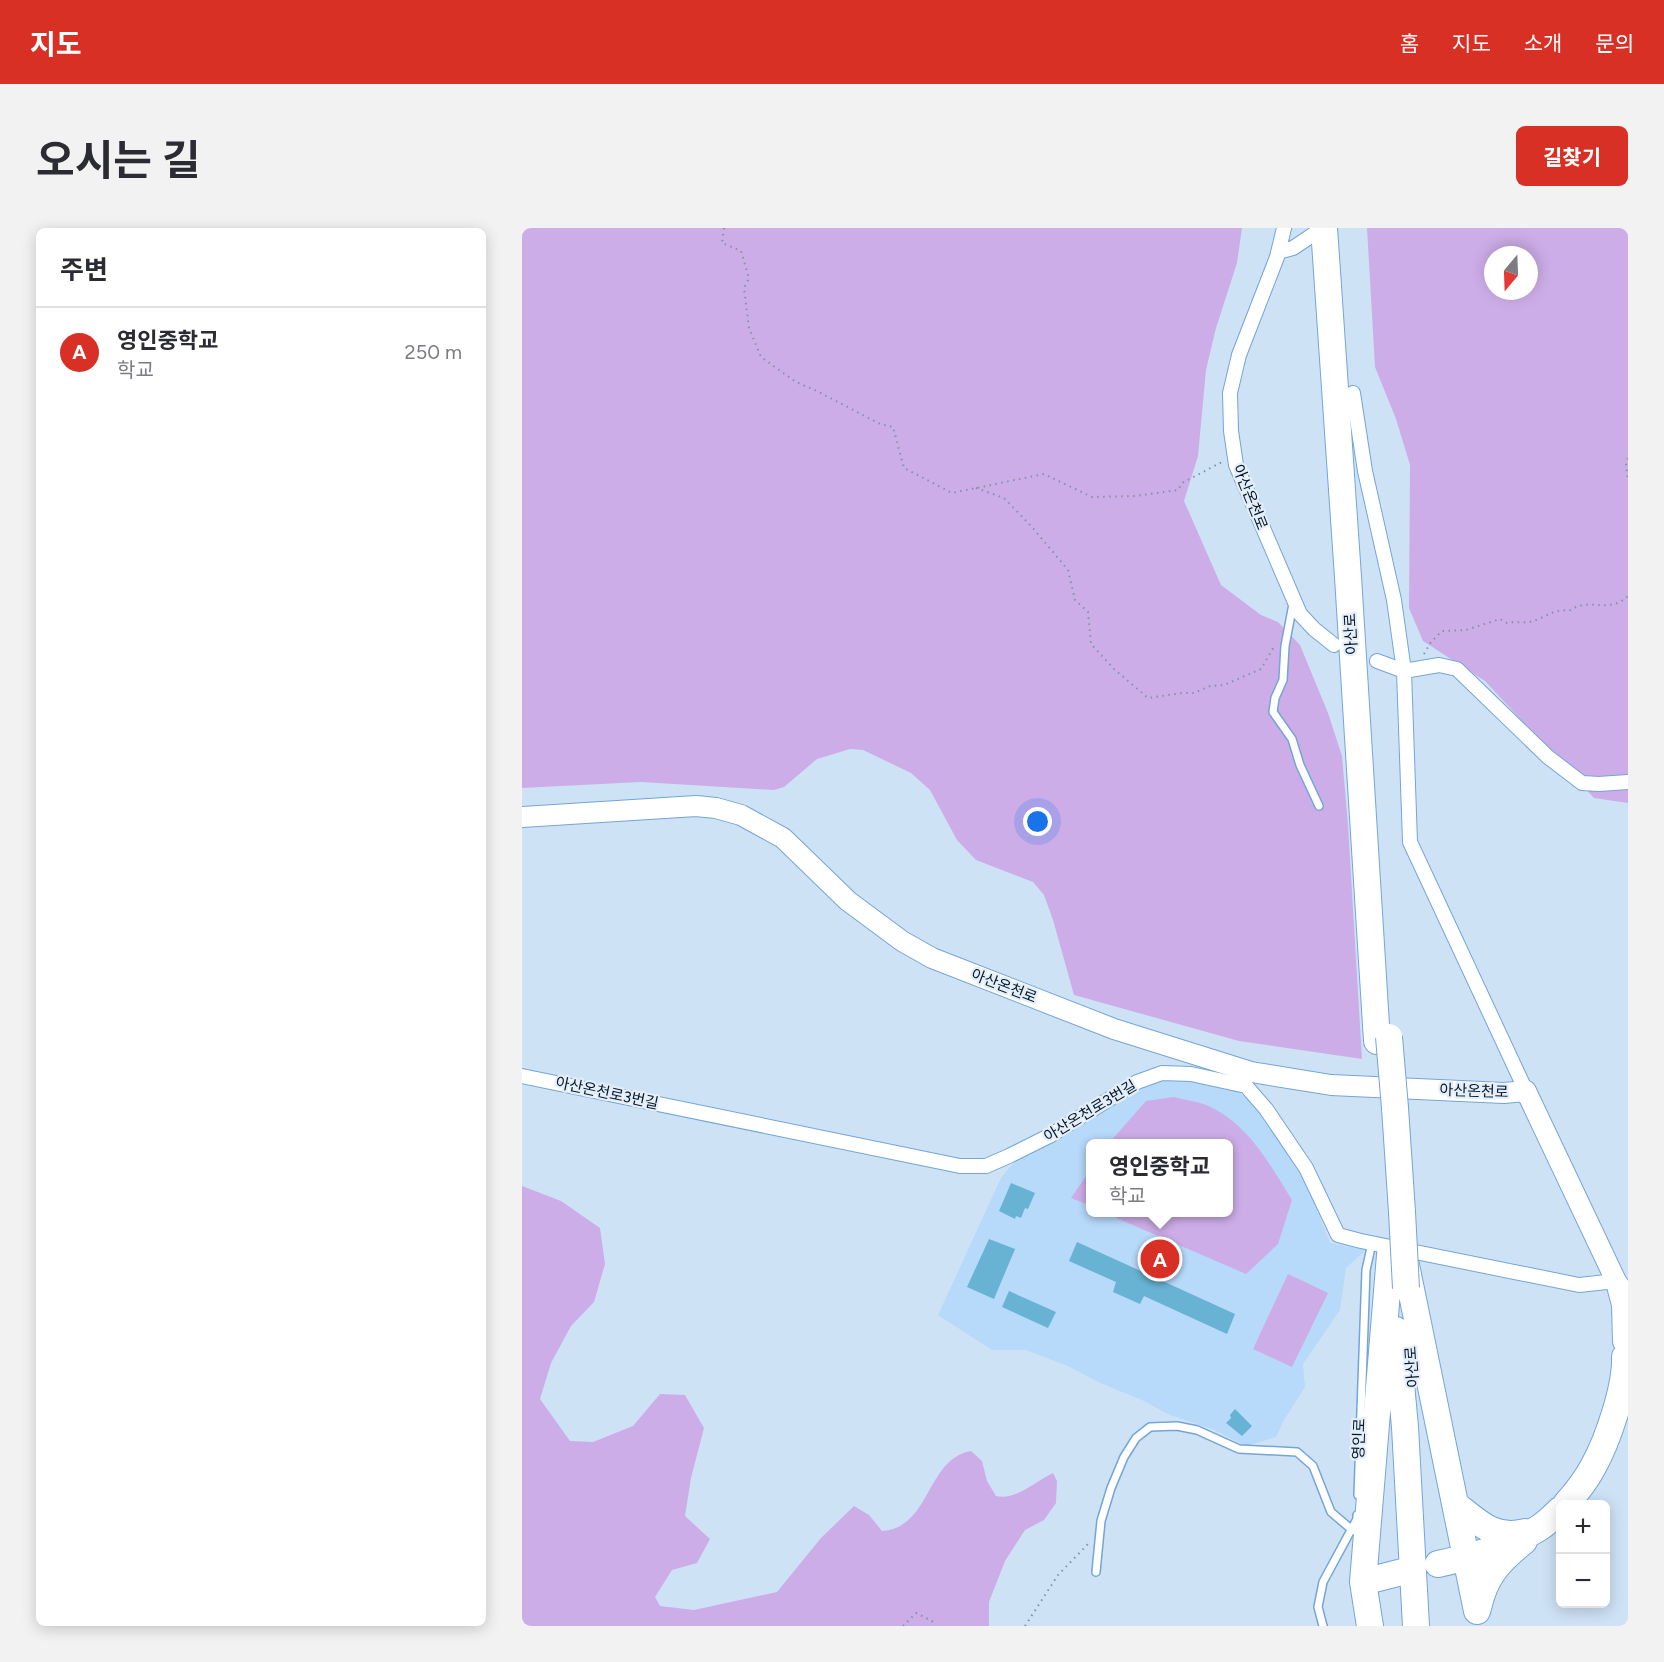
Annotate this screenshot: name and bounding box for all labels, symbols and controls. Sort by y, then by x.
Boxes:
text: 지도 [30,27,82,61]
text: 홈 [1400,31,1419,56]
text: 지도 [1452,31,1491,56]
text: 소개 [1524,31,1562,56]
text: 문의 [1595,31,1634,56]
button: 길찾기 [1516,126,1628,186]
text: 오시는 길 [36,135,201,186]
north arrow [1484,246,1538,300]
text: 주변 [60,254,108,286]
text: 영인중학교 [117,327,218,354]
text: A [72,340,87,364]
text: 250 m [405,340,462,364]
text: 학교 [117,358,154,382]
street label: 아산온천로 [1229,462,1271,532]
street label: 아산로 [1341,613,1361,655]
your location [1023,807,1052,836]
street label: 아산온천로 [969,965,1039,1007]
street label: 아산온천로3번길 [554,1073,660,1113]
street label: 아산온천로3번길 [1040,1076,1140,1146]
street label: 아산온천로 [1439,1081,1509,1101]
popup [1086,1139,1233,1217]
text: 영인중학교 [1109,1153,1210,1180]
text: 학교 [1109,1184,1146,1208]
pin: A [1140,1236,1180,1282]
street label: 아산로 [1402,1346,1422,1388]
street label: 영인로 [1349,1418,1369,1460]
map controls [1556,1500,1610,1608]
button: + [1556,1500,1610,1554]
button: − [1556,1554,1610,1608]

